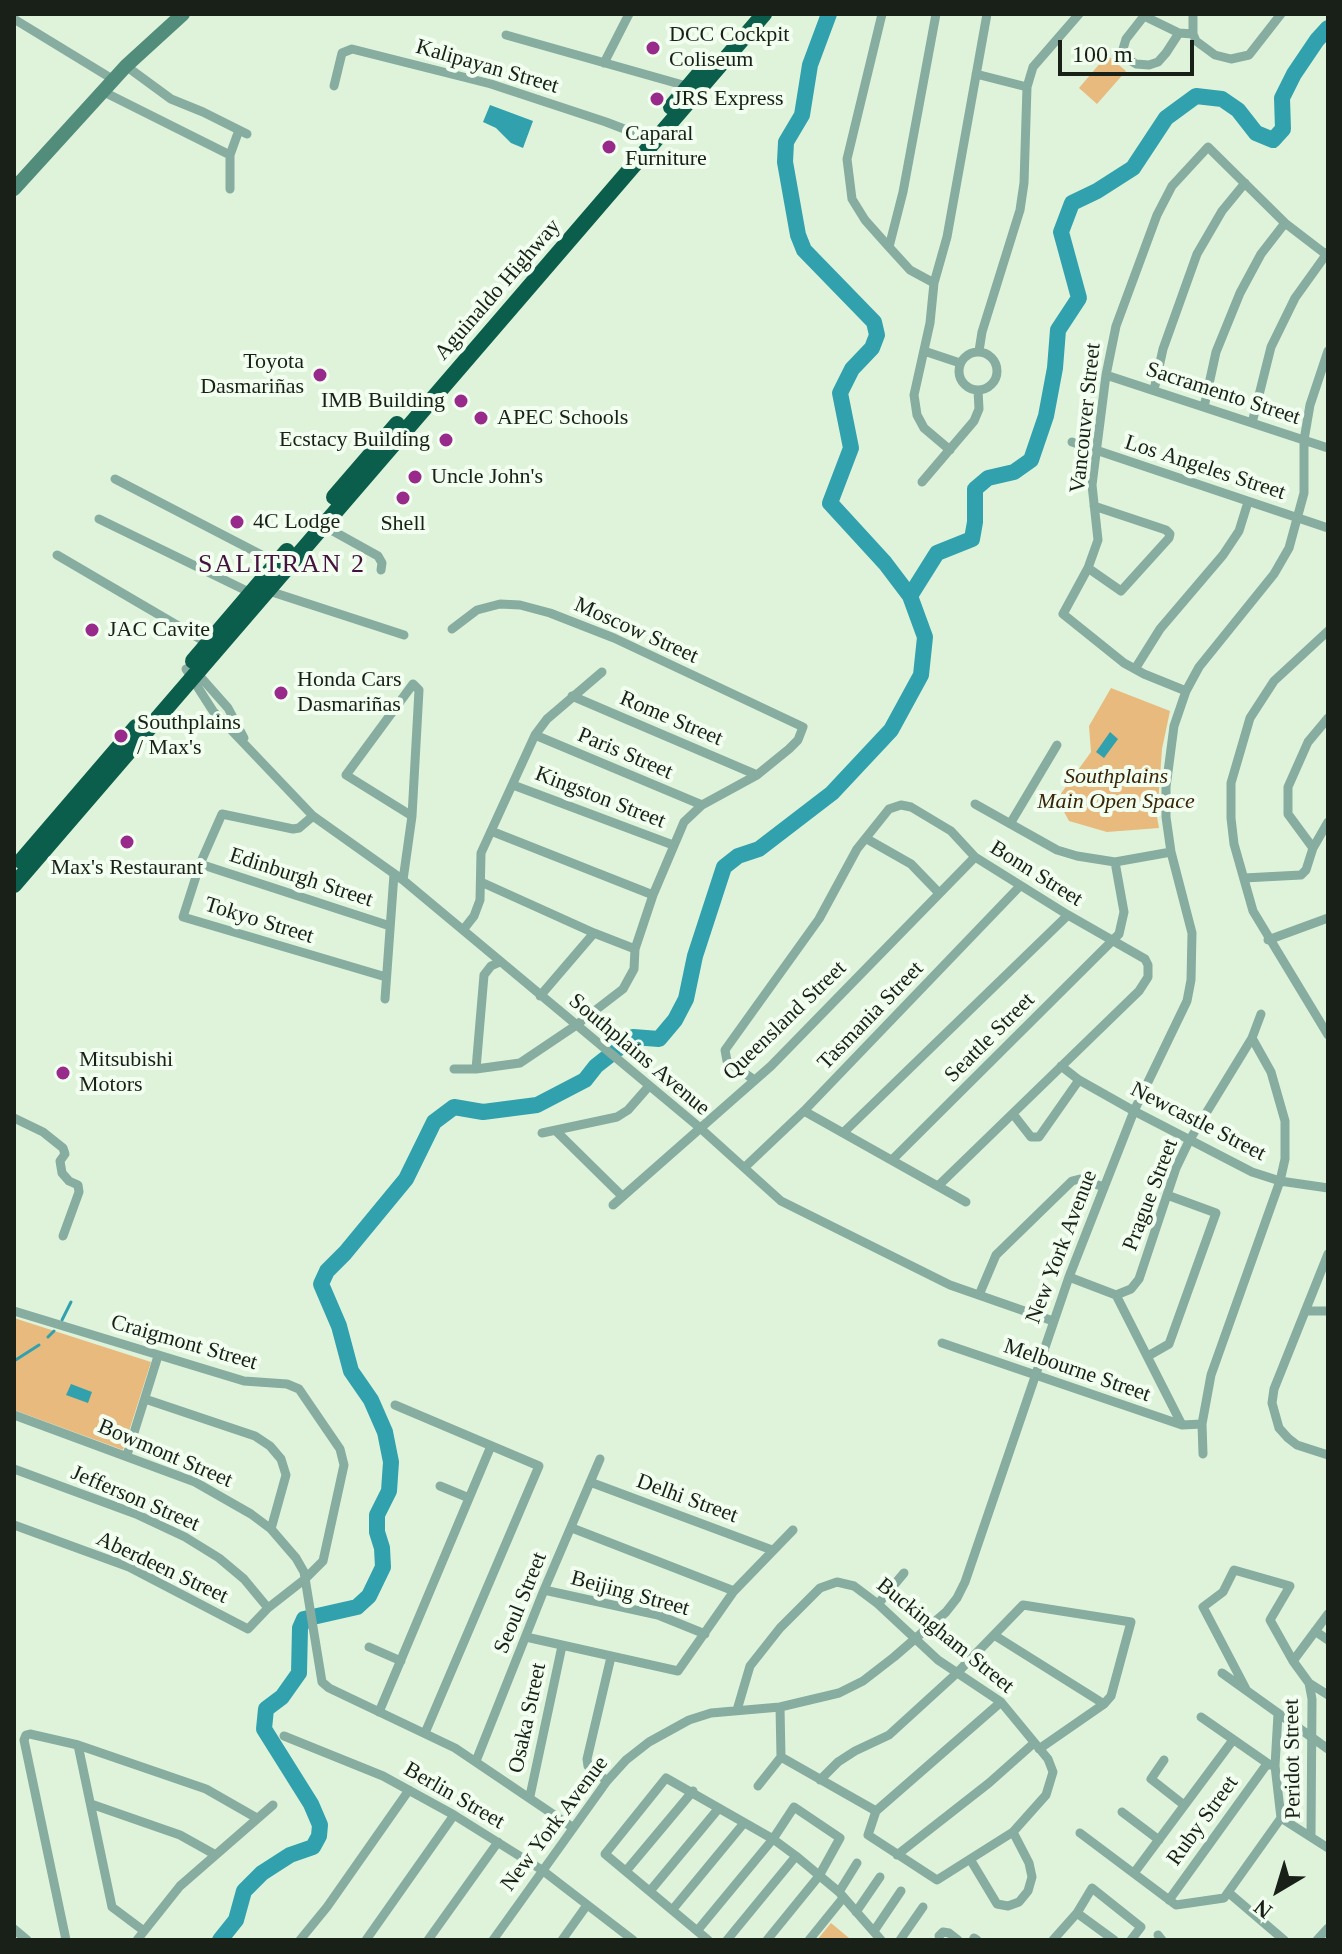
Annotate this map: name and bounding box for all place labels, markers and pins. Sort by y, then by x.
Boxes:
place label: DCC Cockpit Coliseum [669,22,789,74]
marker: DCC Cockpit Coliseum [644,39,662,57]
place label: JRS Express [673,86,784,112]
marker: JRS Express [648,90,666,108]
place label: Caparal Furniture [625,121,707,172]
marker: Caparal Furniture [600,138,618,156]
place label: Toyota Dasmariñas [200,349,304,400]
marker: Toyota Dasmariñas [311,366,329,384]
place label: IMB Building [321,388,445,414]
marker: IMB Building [452,392,470,410]
place label: APEC Schools [497,405,628,431]
marker: APEC Schools [472,409,490,427]
place label: Ecstacy Building [279,427,430,453]
marker: Ecstacy Building [437,431,455,449]
place label: Uncle John's [431,464,543,490]
marker: Uncle John's [406,468,424,486]
marker: Shell [394,489,412,507]
place label: 4C Lodge [253,509,340,535]
place label: Shell [380,511,426,537]
marker: 4C Lodge [228,513,246,531]
place label: JAC Cavite [108,617,210,643]
marker: JAC Cavite [83,621,101,639]
place label: Honda Cars Dasmariñas [297,667,401,718]
marker: Honda Cars Dasmariñas [272,684,290,702]
place label: Southplains / Max's [137,710,241,762]
marker: Southplains / Max's [112,727,130,745]
marker: Max's Restaurant [118,833,136,851]
place label: Max's Restaurant [51,855,203,881]
place label: Mitsubishi Motors [79,1047,173,1098]
marker: Mitsubishi Motors [54,1064,72,1082]

